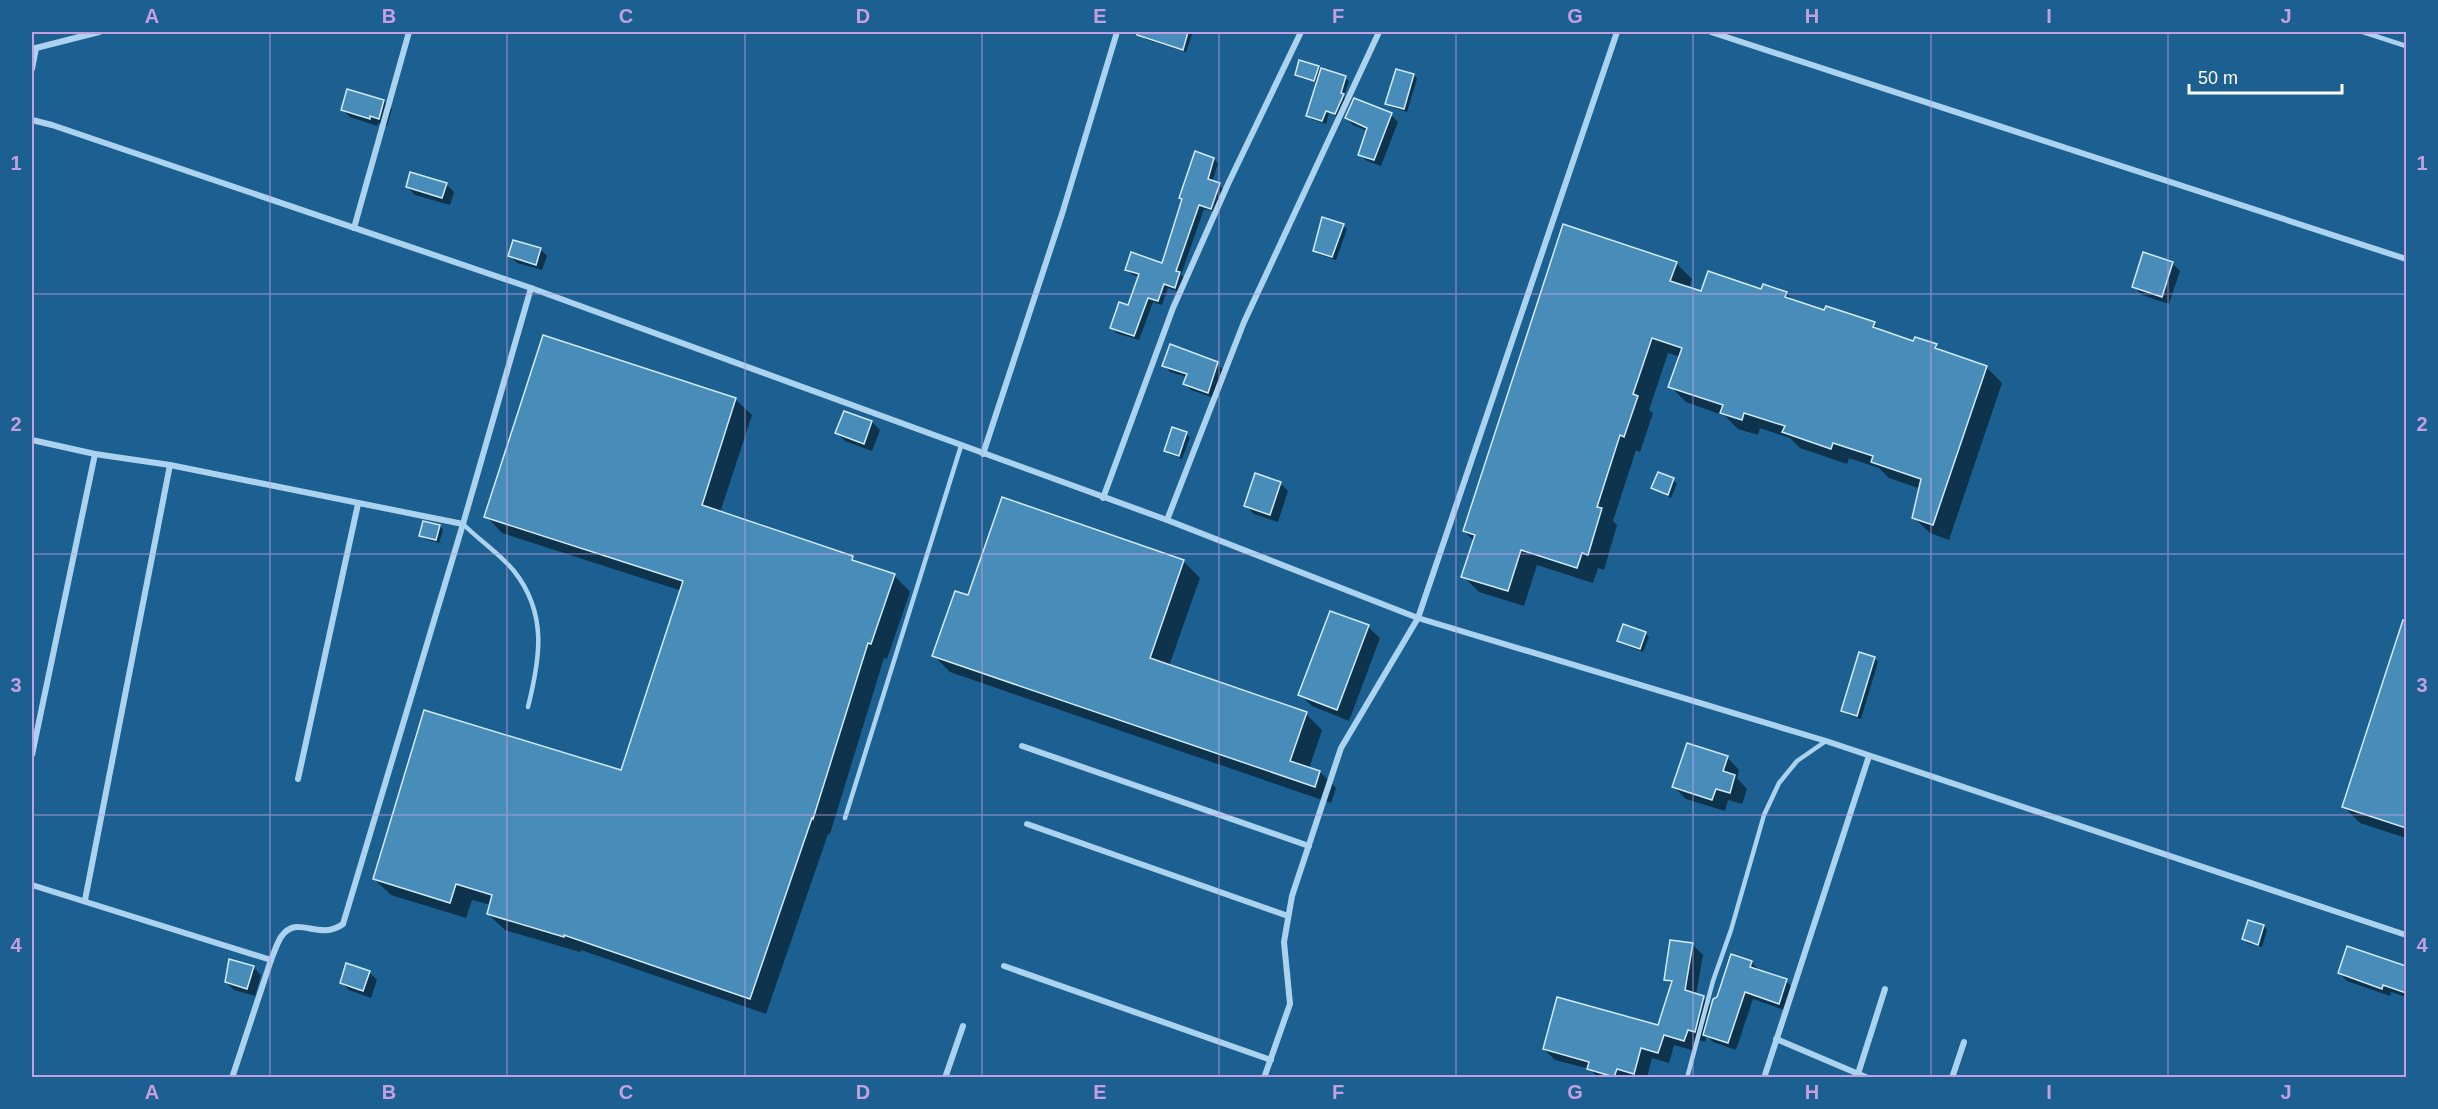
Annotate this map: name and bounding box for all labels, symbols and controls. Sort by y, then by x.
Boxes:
text: A [145,5,159,27]
text: B [382,5,396,27]
text: C [619,5,633,27]
text: D [856,5,870,27]
text: E [1093,5,1107,27]
text: F [1332,5,1344,27]
text: G [1567,5,1583,27]
text: H [1805,5,1819,27]
text: I [2046,5,2052,27]
text: J [2280,5,2292,27]
scale bar [2189,57,2342,95]
text: 50 m [2198,68,2238,88]
text: 1 [10,152,22,174]
text: 1 [2416,152,2428,174]
text: 2 [10,413,22,435]
text: 2 [2416,413,2428,435]
text: 3 [10,674,22,696]
text: 3 [2416,674,2428,696]
text: 4 [10,934,22,956]
text: 4 [2416,934,2428,956]
text: A [145,1081,159,1103]
text: B [382,1081,396,1103]
text: C [619,1081,633,1103]
text: D [856,1081,870,1103]
text: E [1093,1081,1107,1103]
text: F [1332,1081,1344,1103]
text: G [1567,1081,1583,1103]
text: H [1805,1081,1819,1103]
text: I [2046,1081,2052,1103]
text: J [2280,1081,2292,1103]

